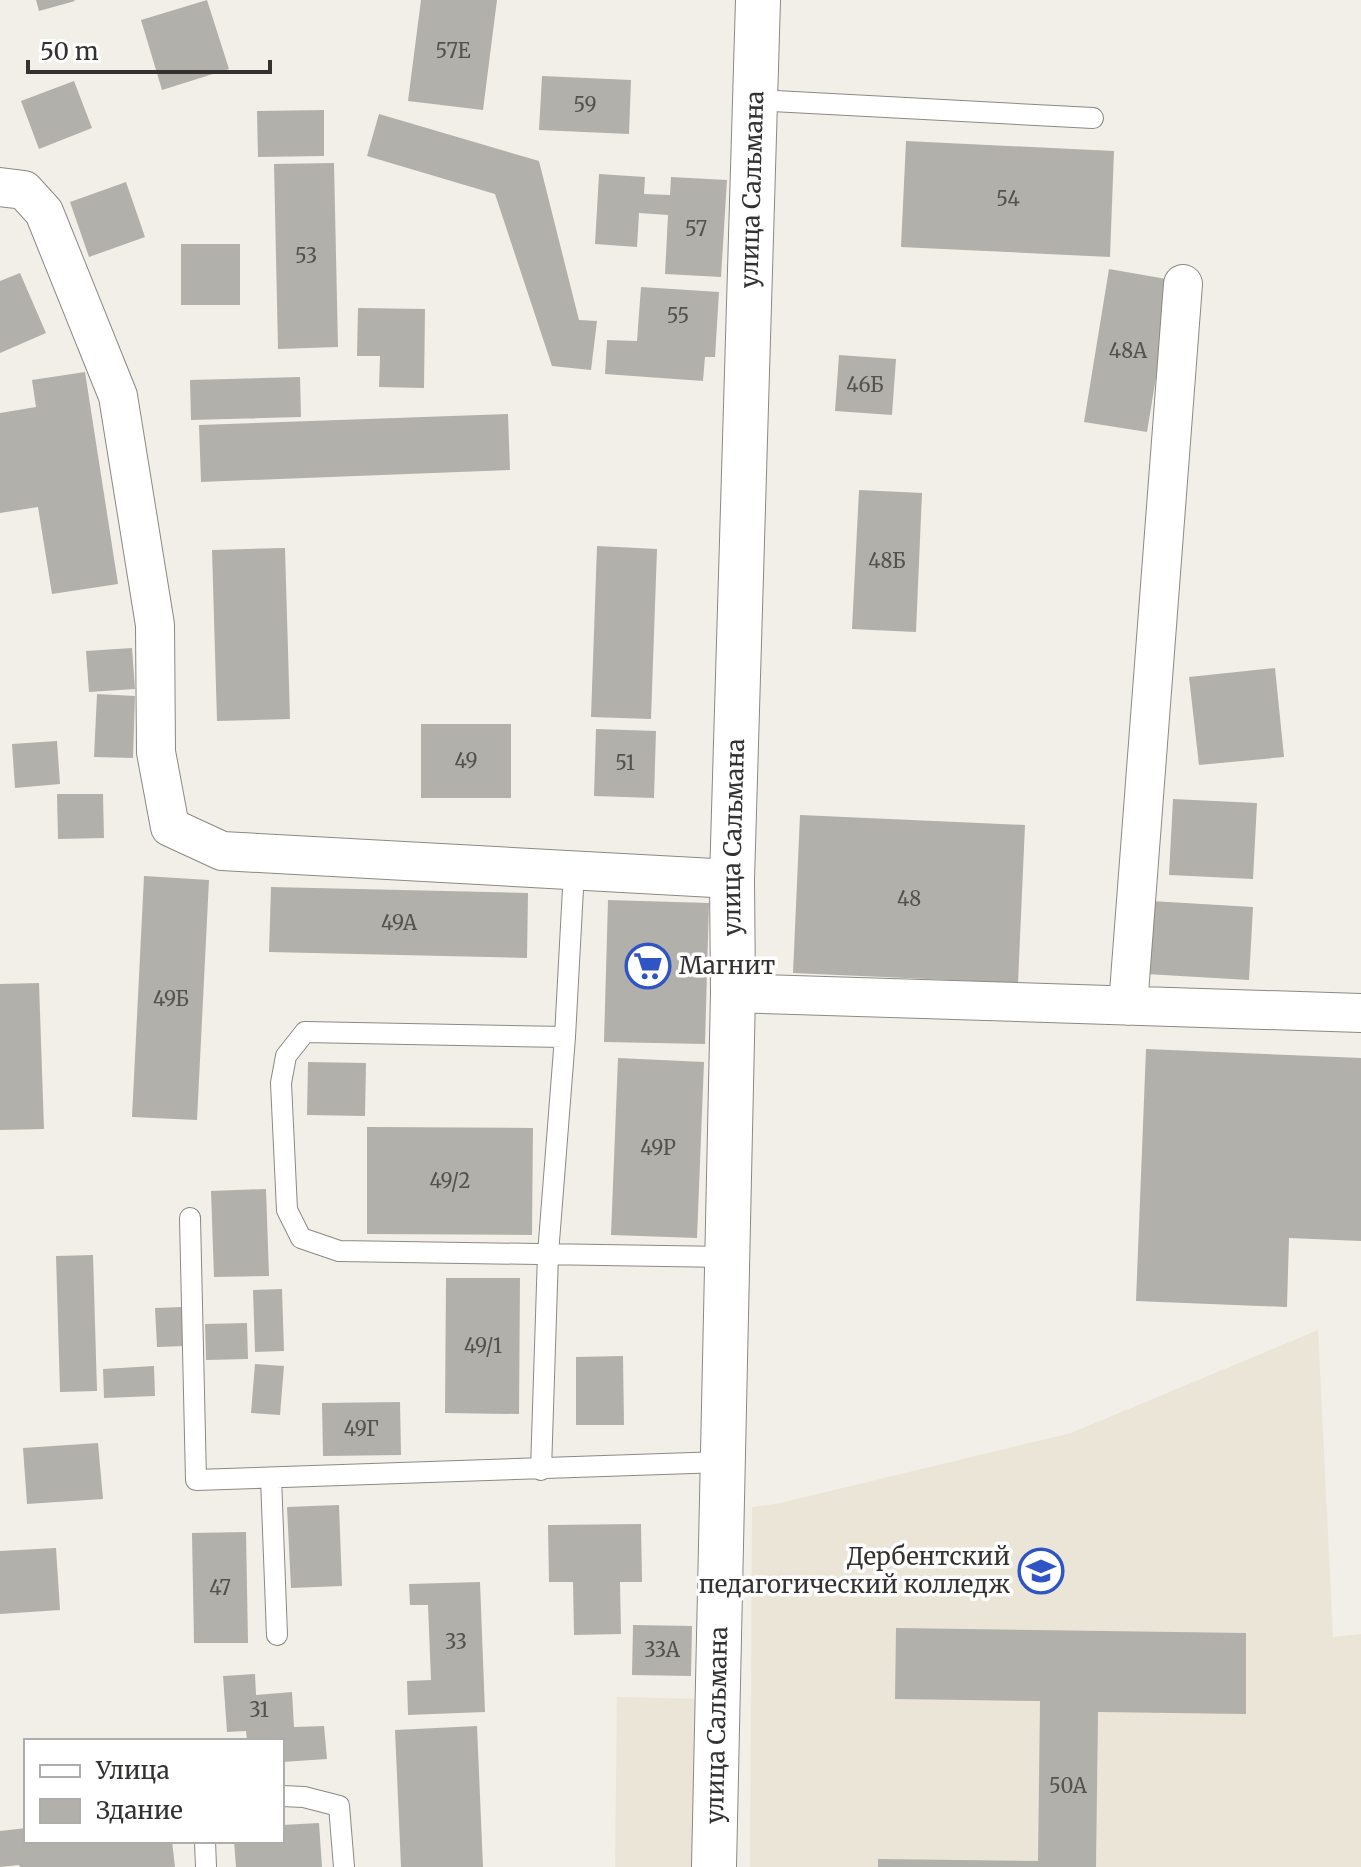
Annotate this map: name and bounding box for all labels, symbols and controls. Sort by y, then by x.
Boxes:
scale bar [28,24,270,74]
text: 50 m [40,36,99,67]
house number: 57Е [436,38,471,63]
street label: улица Сальмана [733,90,770,289]
house number: 59 [573,92,597,117]
house number: 54 [996,186,1020,211]
house number: 57 [685,216,707,241]
house number: 53 [295,243,317,268]
house number: 55 [667,303,689,328]
house number: 48А [1109,338,1148,363]
house number: 46Б [846,372,884,397]
house number: 48Б [868,548,906,573]
street label: улица Сальмана [716,738,751,936]
house number: 49 [454,748,478,773]
house number: 51 [615,750,635,775]
house number: 48 [897,886,921,911]
house number: 49А [381,910,418,935]
supermarket icon: Магнит [624,942,672,990]
place label: Магнит [679,950,775,981]
house number: 49Б [153,986,189,1011]
house number: 49Р [640,1135,676,1160]
house number: 49/2 [429,1168,471,1193]
house number: 49/1 [464,1333,502,1358]
house number: 49Г [344,1416,378,1441]
place label: Дербентский педагогический колледж [699,1541,1010,1600]
school or university icon: Дербентский педагогический колледж [1017,1547,1065,1595]
house number: 47 [209,1575,231,1600]
street label: улица Сальмана [699,1626,734,1824]
house number: 33 [445,1629,467,1654]
house number: 33А [644,1637,681,1662]
house number: 31 [249,1697,269,1722]
legend [24,1739,284,1843]
text: Улица [95,1755,170,1786]
house number: 50А [1049,1773,1088,1798]
text: Здание [96,1795,183,1826]

